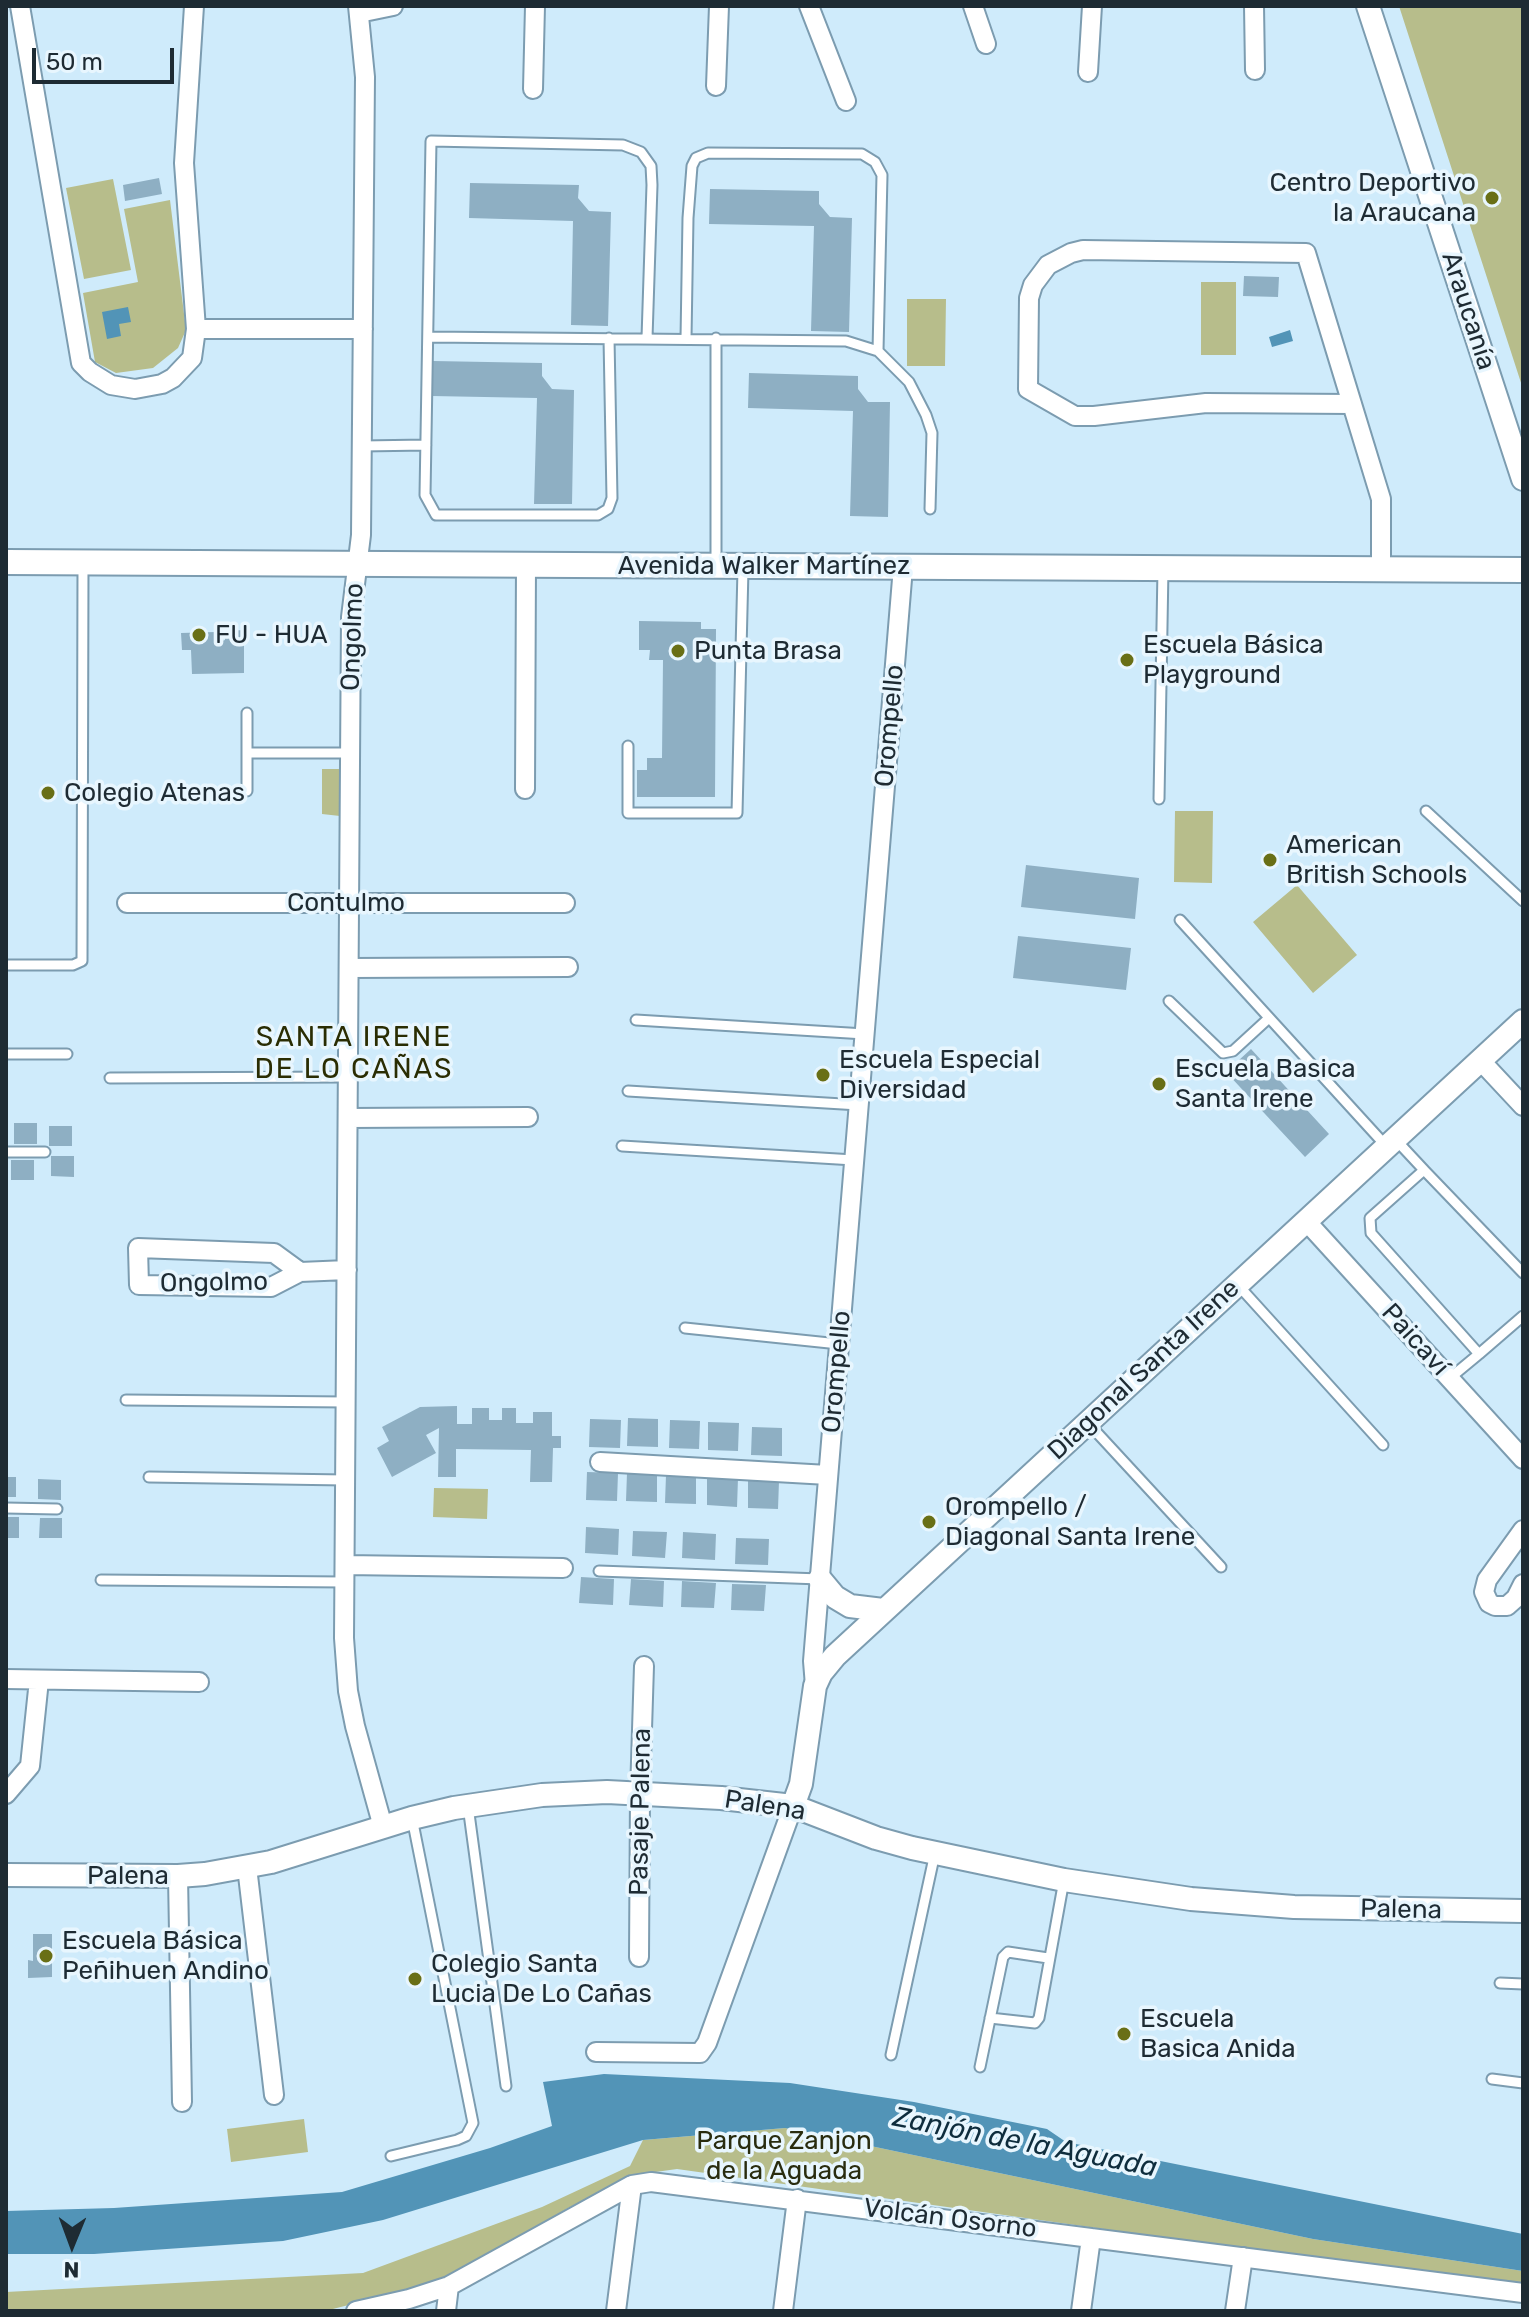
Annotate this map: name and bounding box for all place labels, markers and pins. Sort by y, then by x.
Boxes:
place label: Centro Deportivo la Araucana [1269,167,1476,228]
marker: Centro Deportivo la Araucana [1483,189,1501,207]
place label: FU - HUA [215,619,328,651]
marker: FU - HUA [190,626,208,644]
place label: Escuela Básica Playground [1143,629,1324,690]
place label: Punta Brasa [694,635,842,667]
marker: Punta Brasa [669,642,687,660]
marker: Escuela Básica Playground [1118,651,1136,669]
place label: Colegio Atenas [64,777,245,809]
marker: Colegio Atenas [39,784,57,802]
place label: American British Schools [1286,829,1467,890]
marker: American British Schools [1261,851,1279,869]
place label: Escuela Especial Diversidad [839,1044,1040,1106]
place label: Escuela Basica Santa Irene [1175,1053,1356,1114]
marker: Escuela Especial Diversidad [814,1066,832,1084]
marker: Escuela Basica Santa Irene [1150,1075,1168,1093]
place label: Orompello / Diagonal Santa Irene [945,1491,1195,1552]
marker: Orompello / Diagonal Santa Irene [920,1513,938,1531]
place label: Escuela Básica Peñihuen Andino [62,1925,269,1986]
marker: Escuela Básica Peñihuen Andino [37,1947,55,1965]
place label: Colegio Santa Lucia De Lo Cañas [431,1948,652,2010]
marker: Colegio Santa Lucia De Lo Cañas [406,1970,424,1988]
place label: Escuela Basica Anida [1140,2003,1296,2064]
marker: Escuela Basica Anida [1115,2025,1133,2043]

